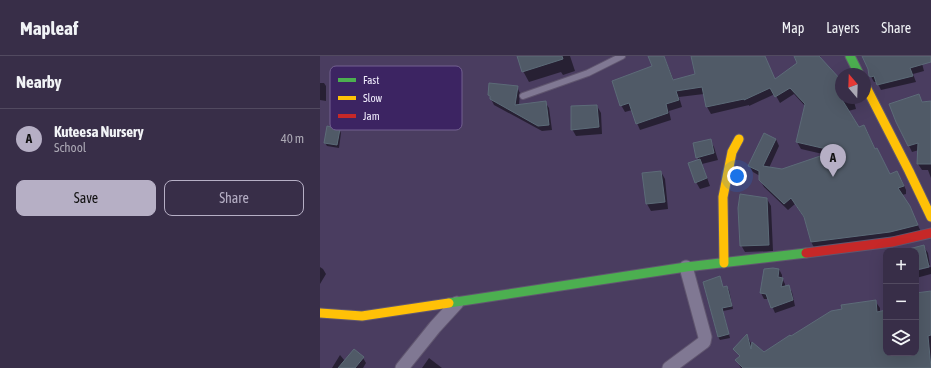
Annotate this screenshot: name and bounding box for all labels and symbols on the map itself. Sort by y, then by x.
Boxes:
legend [330,66,462,130]
north arrow [835,68,871,104]
text: Fast [363,74,379,86]
text: Slow [363,92,382,104]
text: Jam [363,110,380,122]
pin: A [820,144,846,177]
your location [727,166,747,186]

